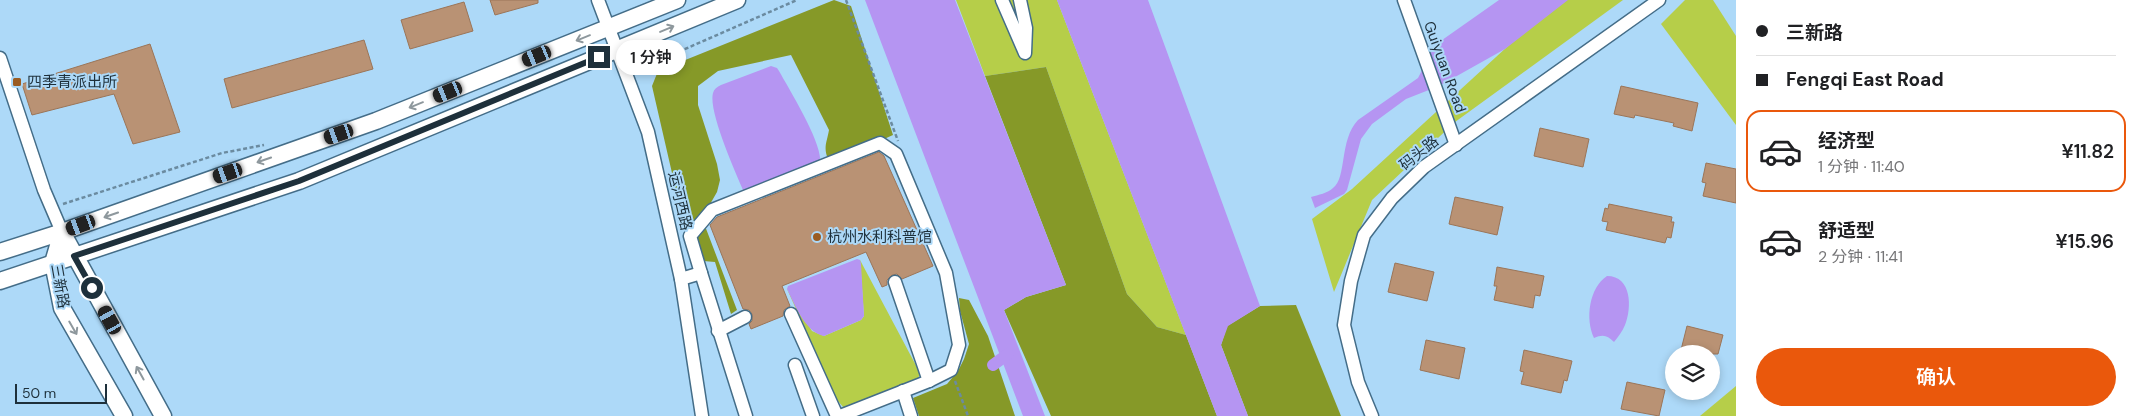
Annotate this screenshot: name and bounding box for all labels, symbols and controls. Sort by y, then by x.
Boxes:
street label: Guiyuan Road [1419,18,1471,116]
text: 三新路 [1786,20,1843,45]
one-way arrow [659,23,674,33]
one-way arrow [576,34,591,43]
callout: 1 分钟 [616,40,686,74]
car [520,43,553,69]
route end [588,46,610,68]
text: 1 分钟 [630,47,672,68]
text: Fengqi East Road [1786,67,1944,92]
place label: 四季青派出所 [27,72,117,92]
marker: 四季青派出所 [11,76,23,88]
car [431,79,464,105]
one-way arrow [409,100,424,110]
car [322,122,355,146]
text: 经济型 [1818,128,1875,153]
icon: car [1758,129,1803,174]
street label: 码头路 [1395,131,1443,175]
text: ¥11.82 [2062,139,2114,164]
one-way arrow [256,156,272,166]
text: 1 分钟 · 11:40 [1818,156,1905,177]
car [211,161,244,185]
street label: 运河西路 [664,170,696,232]
one-way arrow [103,211,119,220]
car [64,213,97,237]
text: 舒适型 [1818,218,1875,243]
icon: car [1758,219,1803,264]
place label: 杭州水利科普馆 [827,227,932,247]
text: ¥15.96 [2056,229,2114,254]
marker: 杭州水利科普馆 [811,231,823,243]
text: 2 分钟 · 11:41 [1818,246,1903,267]
street label: 三新路 [46,262,74,310]
route start [81,277,103,299]
car [96,303,123,337]
one-way arrow [68,320,78,335]
map controls [1665,345,1720,400]
button: layers [1665,345,1720,400]
button: 确认 [1756,348,2116,406]
one-way arrow [134,367,144,381]
scale bar [15,381,108,404]
text: 50 m [22,384,56,402]

